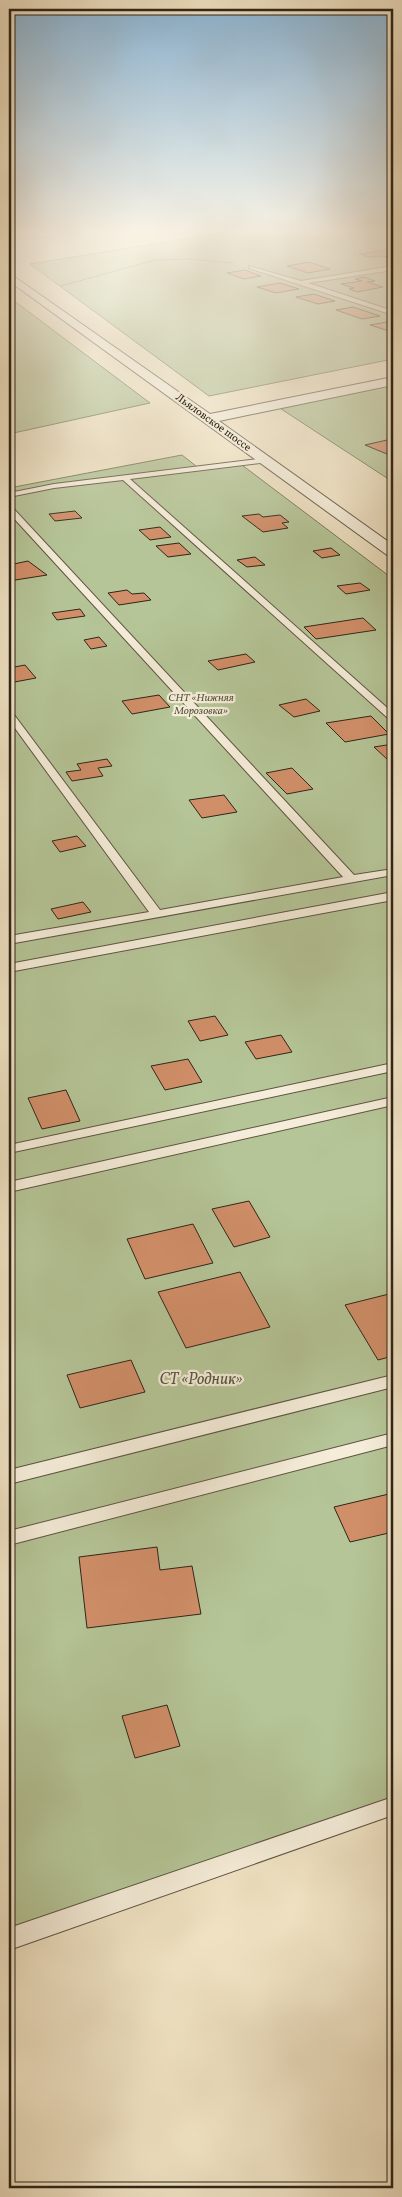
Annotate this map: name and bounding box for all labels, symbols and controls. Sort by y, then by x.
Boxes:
street label: Льяловское шоссе [172,390,254,456]
park label: СНТ «Нижняя Морозовка» [168,691,234,719]
park label: СТ «Родник» [159,1369,243,1391]

